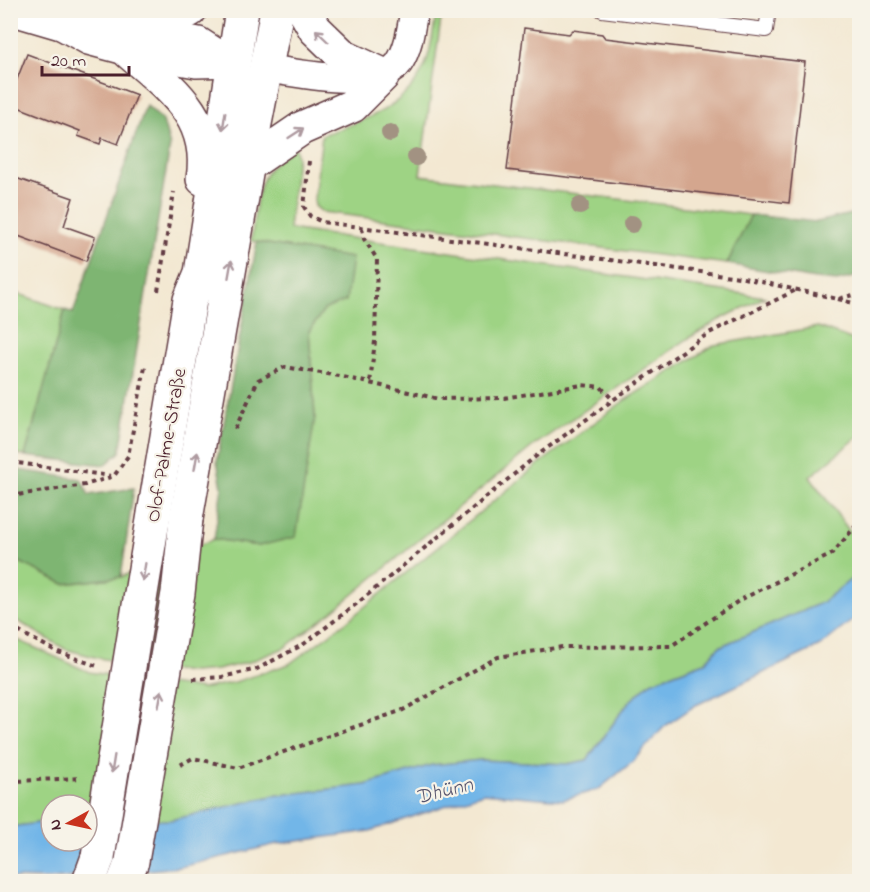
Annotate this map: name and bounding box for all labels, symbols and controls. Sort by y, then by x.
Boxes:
one-way arrow [314,29,329,43]
scale bar [42,39,129,77]
text: 20 m [51,49,86,75]
one-way arrow [219,110,230,130]
one-way arrow [287,126,304,138]
one-way arrow [225,260,236,280]
street label: Olof-Palme-Straße [140,366,195,525]
one-way arrow [191,452,202,472]
one-way arrow [139,562,150,581]
one-way arrow [155,690,166,710]
one-way arrow [108,754,119,774]
water label: Dhünn [413,770,477,814]
north arrow [39,793,99,853]
text: N [43,818,69,832]

